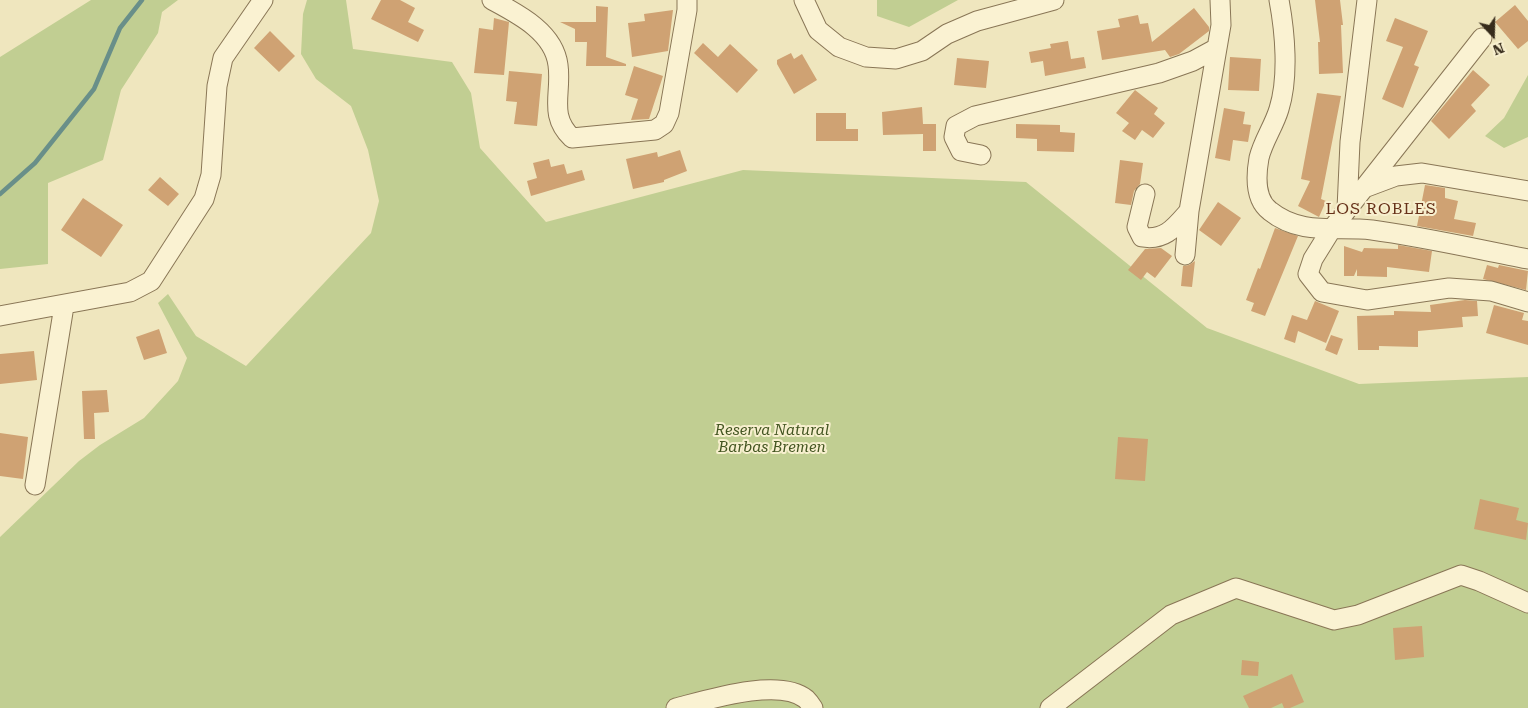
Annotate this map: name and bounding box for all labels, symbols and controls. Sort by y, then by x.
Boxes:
north arrow [1468,10,1518,60]
text: N [1490,40,1506,58]
district label: LOS ROBLES [1324,199,1438,219]
park label: Reserva Natural Barbas Bremen [715,422,829,457]

